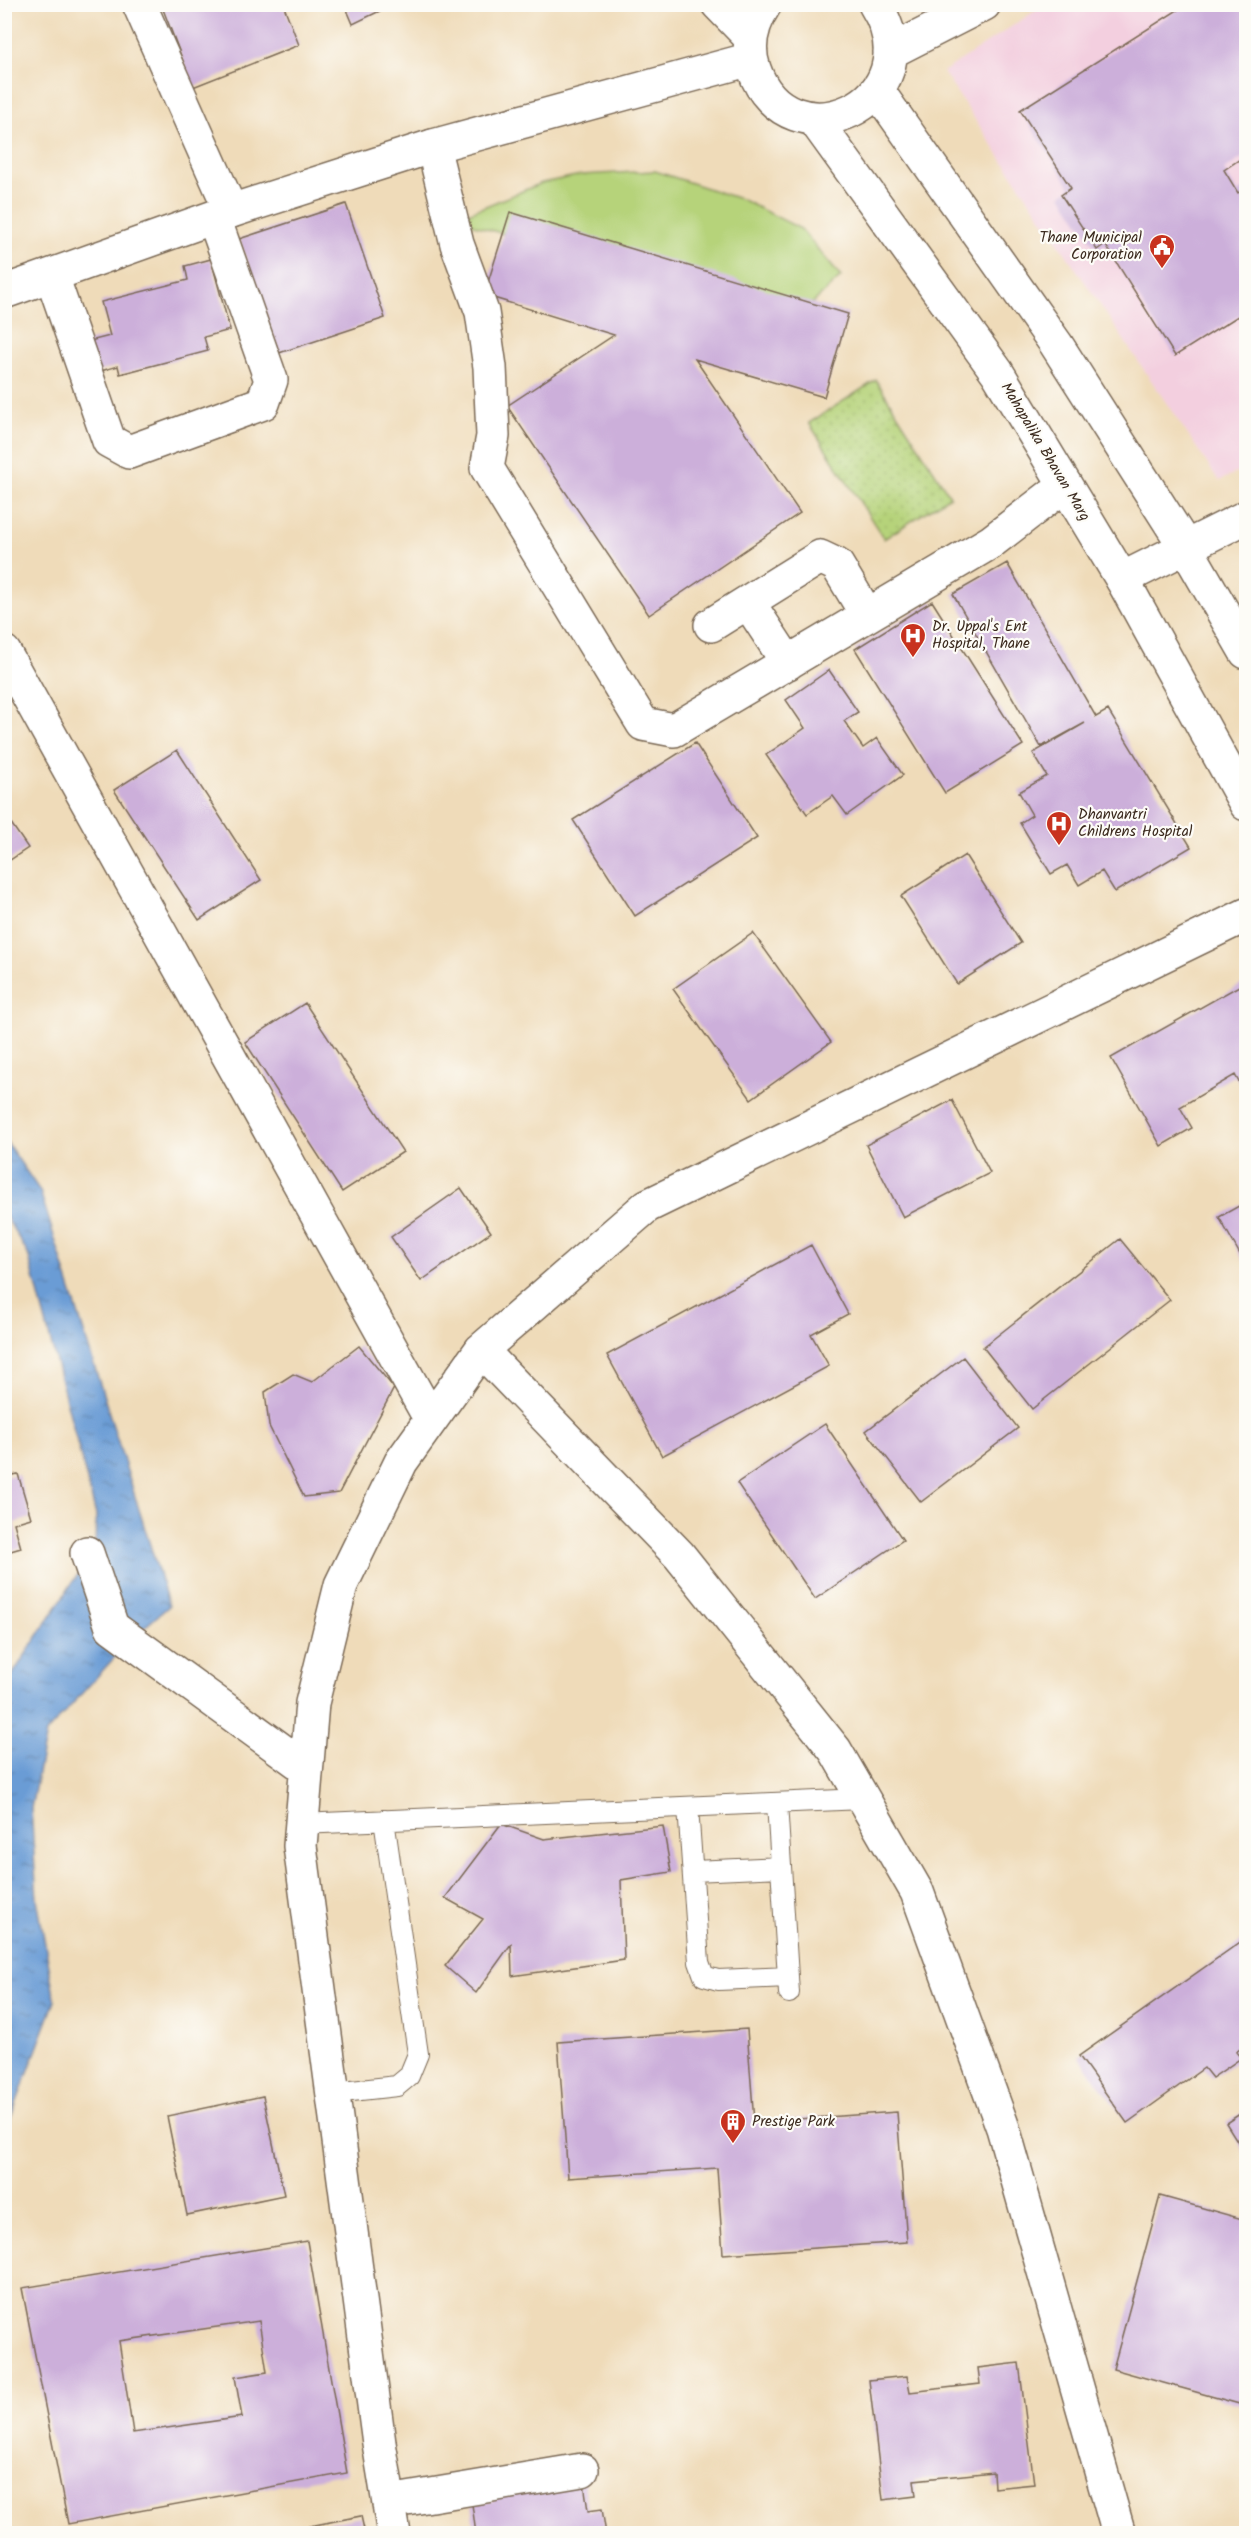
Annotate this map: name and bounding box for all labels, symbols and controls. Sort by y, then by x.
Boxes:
place label: Thane Municipal Corporation [1039,226,1142,267]
public building icon: Thane Municipal Corporation [1147,232,1177,270]
street label: Mahapalika Bhavan Marg [994,378,1096,526]
place label: Dr. Uppal's Ent Hospital, Thane [932,615,1030,656]
hospital icon: Dr. Uppal's Ent Hospital, Thane [898,621,928,659]
place label: Dhanvantri Childrens Hospital [1078,803,1193,844]
hospital icon: Dhanvantri Childrens Hospital [1044,809,1074,847]
building icon: Prestige Park [718,2107,748,2145]
place label: Prestige Park [752,2110,836,2134]

